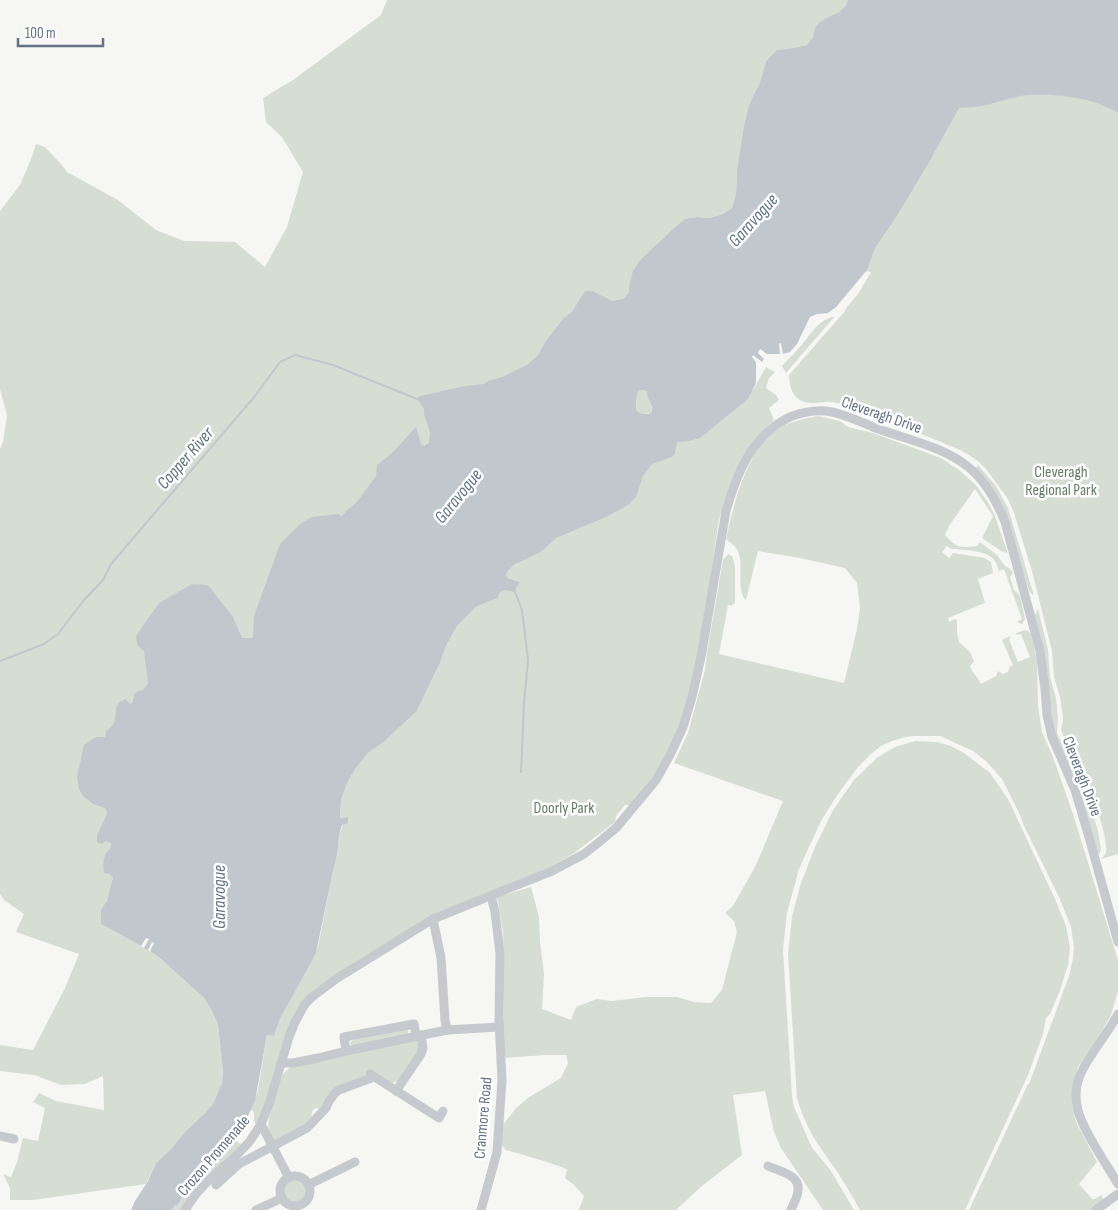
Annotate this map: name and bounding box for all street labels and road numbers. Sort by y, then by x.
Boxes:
street label: Cleveragh Drive [839,393,924,438]
street label: Cleveragh Drive [1058,734,1105,819]
street label: Cranmore Road [470,1076,497,1160]
street label: Crozon Promenade [174,1112,254,1200]

